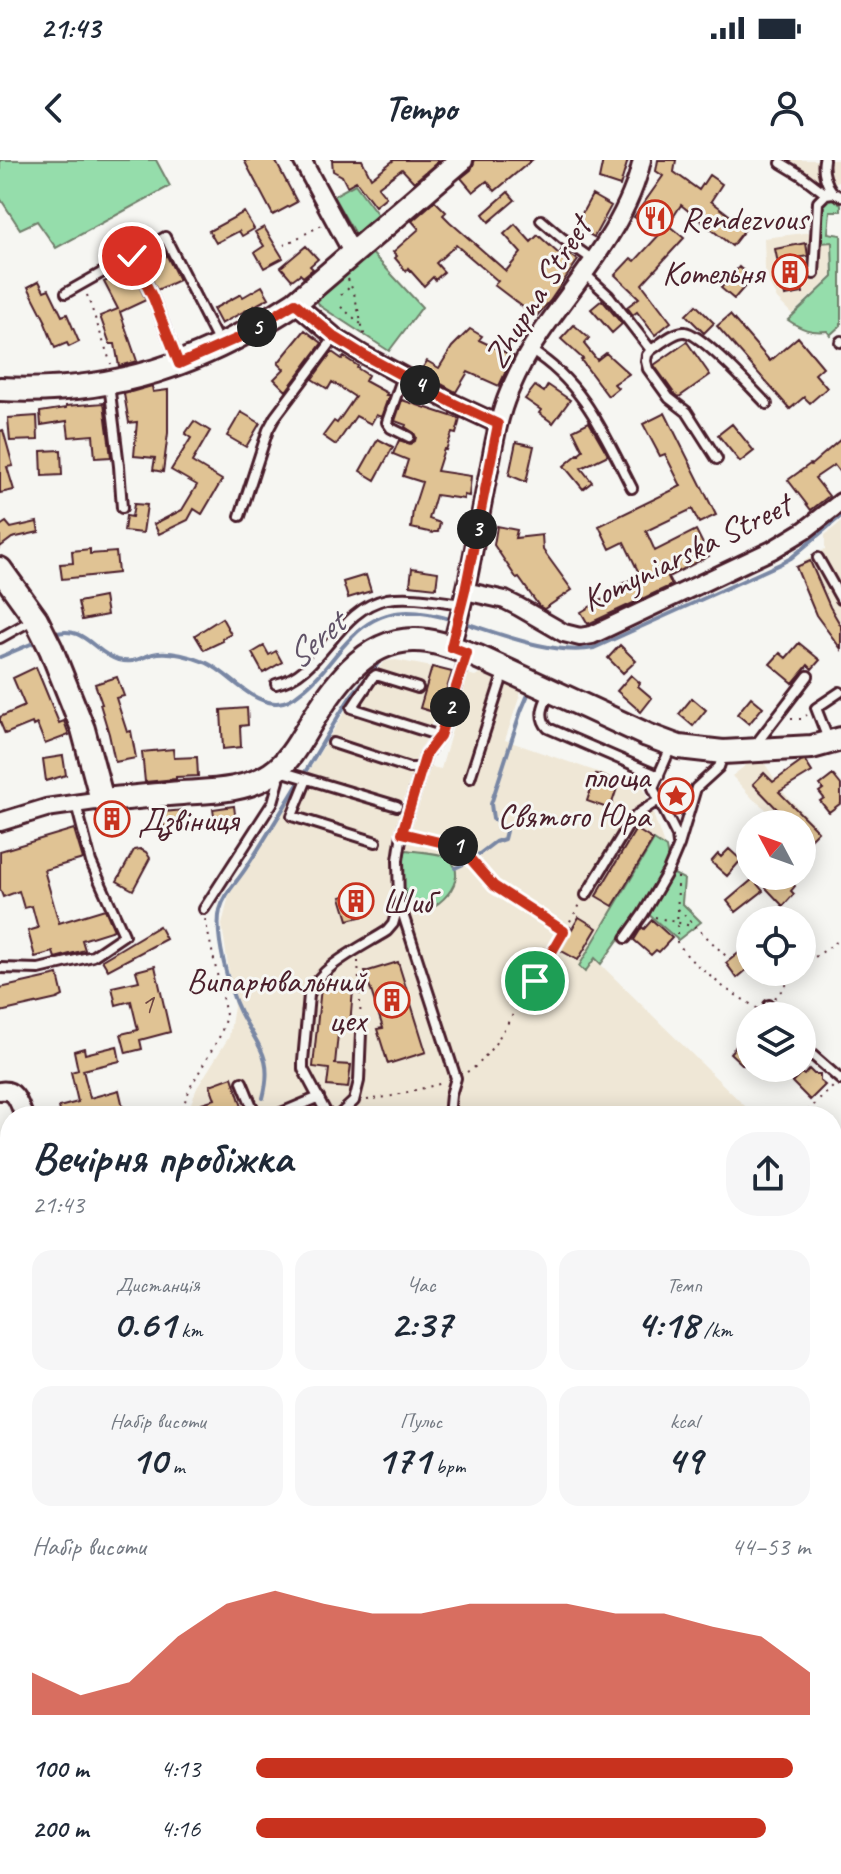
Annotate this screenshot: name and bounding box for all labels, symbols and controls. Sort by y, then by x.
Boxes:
text: 21:43 [40,9,100,47]
text: Tempo [384,85,457,131]
icon: back [32,86,76,130]
icon: person [765,86,809,130]
place label: Rendezvous [681,197,810,240]
restaurant icon: Rendezvous [636,199,674,237]
street label: Zhupna Street [474,204,603,376]
pin [98,222,166,290]
icon: check [110,234,154,278]
place label: Котельня [662,251,766,294]
building icon: Котельня [771,253,809,291]
pin: 5 [237,307,277,347]
text: 5 [252,313,262,341]
pin: 4 [400,365,440,405]
text: 4 [415,371,425,399]
street label: Komyniarska Street [575,481,802,621]
pin: 3 [457,509,497,549]
text: 3 [472,515,482,543]
water label: Seret [275,596,360,679]
pin: 2 [430,687,470,727]
text: 2 [445,693,455,721]
place label: площа Святого Юра [498,755,652,837]
place icon: площа Святого Юра [657,777,695,815]
place label: Дзвіниця [138,798,241,841]
building icon: Дзвіниця [93,800,131,838]
north arrow [736,810,816,890]
map controls [736,810,816,1082]
pin: 1 [438,826,478,866]
text: 1 [453,832,463,860]
place label: Шиб [382,880,441,923]
building icon: Шиб [337,882,375,920]
button: locate [736,906,816,986]
pin [501,947,569,1015]
place label: Випарювальний цех [187,959,368,1041]
icon: arrive [513,959,557,1003]
building icon: Випарювальний цех [373,981,411,1019]
house number: 1 [140,984,155,1022]
button: layers [736,1002,816,1082]
text: Вечірня пробіжка [32,1130,292,1185]
button: share [726,1132,810,1216]
text: 21:43 [32,1188,84,1221]
text: Дистанція [116,1271,200,1299]
text: Час [407,1271,435,1299]
text: Темп [667,1271,702,1299]
text: 0.61 [113,1299,176,1349]
text: 2:37 [390,1299,452,1349]
text: 4:18 [636,1299,698,1349]
text: km [176,1316,202,1344]
text: /km [698,1316,732,1344]
text: Набір висоти [110,1407,206,1435]
text: Пульс [400,1407,442,1435]
text: kcal [670,1407,699,1435]
text: 10 [131,1435,167,1485]
text: 171 [376,1435,430,1485]
text: 49 [667,1435,702,1485]
text: m [167,1452,184,1480]
text: bpm [430,1452,466,1480]
text: Набір висоти [32,1530,145,1563]
text: 44–53 m [731,1530,810,1563]
text: 100 m [32,1752,88,1785]
text: 4:13 [160,1752,200,1785]
text: 200 m [32,1812,88,1845]
text: 4:16 [160,1812,200,1845]

